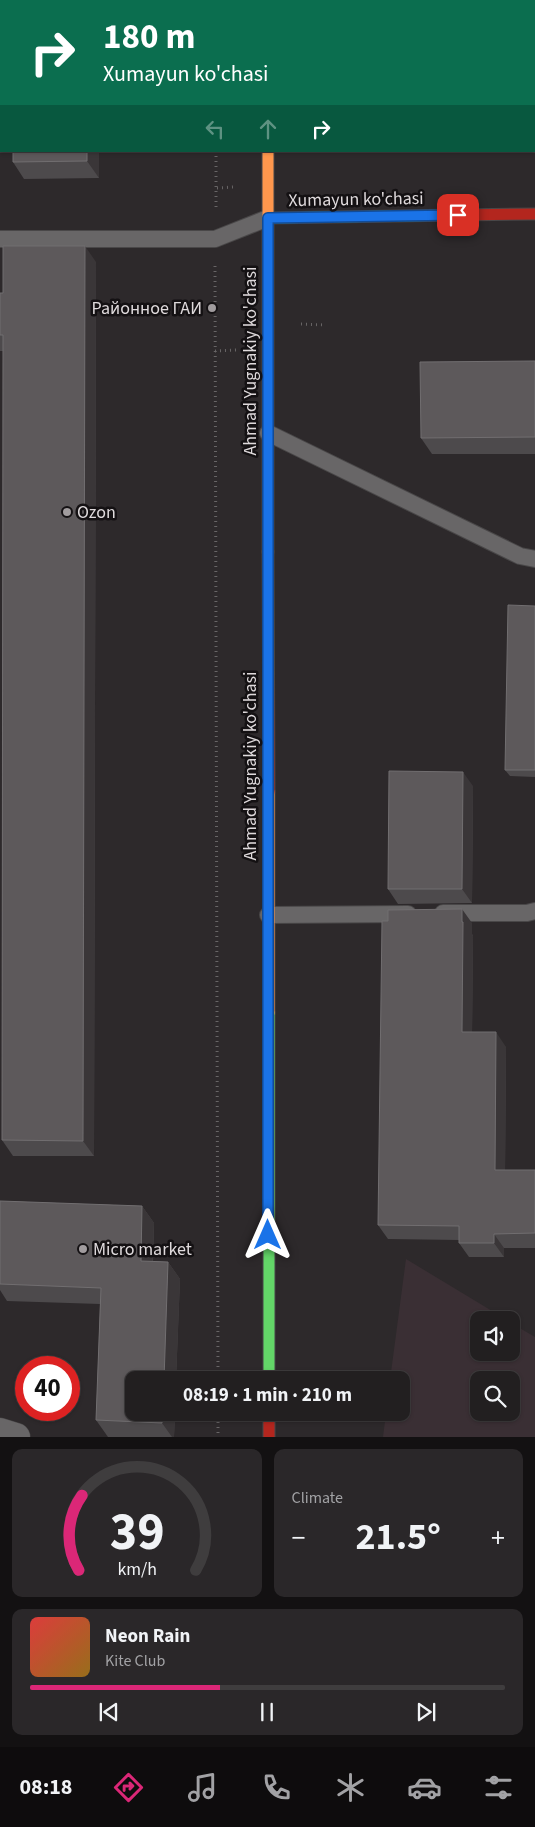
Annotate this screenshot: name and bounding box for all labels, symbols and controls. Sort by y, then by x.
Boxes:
text: 180 m [103,12,195,62]
icon: right [20,20,85,85]
text: Xumayun ko'chasi [103,58,268,90]
icon: left [201,115,229,143]
icon: ahead [254,115,282,143]
icon: right [307,115,335,143]
street label: Xumayun ko'chasi [288,186,424,213]
pin [437,194,479,236]
icon: arrive [444,201,472,229]
street label: Ahmad Yugnakiy ko'chasi [238,266,263,456]
place label: Районное ГАИ [92,296,202,321]
marker: Районное ГАИ [206,302,218,314]
place label: Ozon [77,500,116,525]
marker: Ozon [61,506,73,518]
street label: Ahmad Yugnakiy ko'chasi [238,671,263,861]
position arrow [241,1208,293,1260]
place label: Micro market [93,1237,192,1262]
marker: Micro market [77,1243,89,1255]
map controls [470,1311,520,1421]
button: sound [470,1311,520,1361]
speed limit sign: 40 [15,1356,80,1421]
button: search [470,1371,520,1421]
text: 08:19 · 1 min · 210 m [183,1382,352,1409]
text: Climate [292,1487,343,1509]
text: 39 [109,1496,164,1570]
text: 21.5° [356,1510,441,1564]
text: − [292,1518,305,1558]
text: + [491,1518,505,1558]
text: km/h [117,1557,157,1582]
text: Neon Rain [105,1623,190,1650]
text: Kite Club [105,1650,165,1672]
icon: previous [95,1698,123,1726]
icon: pause [253,1698,281,1726]
icon: next [412,1698,440,1726]
icon: directions [111,1770,146,1805]
icon: music [185,1770,220,1805]
icon: phone [259,1770,294,1805]
icon: climate [333,1770,368,1805]
icon: car [407,1770,442,1805]
icon: filters [481,1770,516,1805]
text: 08:18 [19,1771,73,1803]

